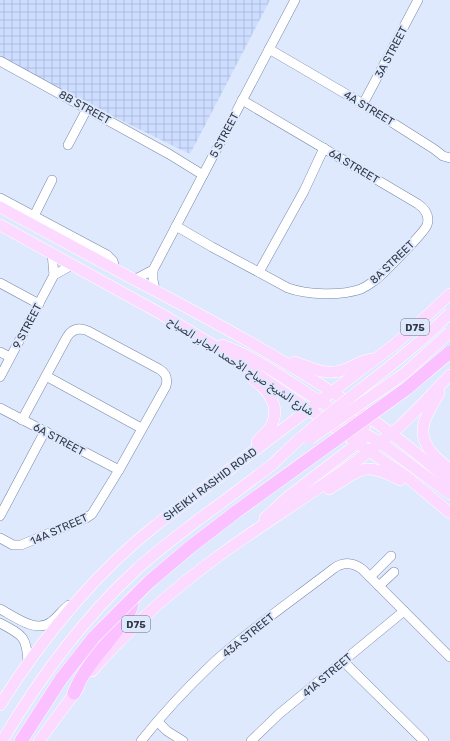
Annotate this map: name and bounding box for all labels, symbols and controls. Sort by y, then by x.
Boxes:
street label: 3A STREET [372,24,411,80]
street label: 8B STREET [57,88,113,127]
street label: 4A STREET [341,88,397,129]
street label: 5 STREET [207,110,242,160]
street label: 6A STREET [326,146,382,187]
street label: 8A STREET [367,238,418,287]
street label: 9 STREET [10,301,45,351]
street label: شارع الشيخ صباح الأحمد الجابر الصباح [164,314,316,420]
road number: D75 [401,319,429,335]
street label: 6A STREET [31,420,87,459]
street label: SHEIKH RASHID ROAD [161,445,260,524]
street label: 14A STREET [29,511,90,548]
street label: 43A STREET [220,610,277,660]
road number: D75 [122,616,150,632]
street label: 41A STREET [300,650,355,700]

